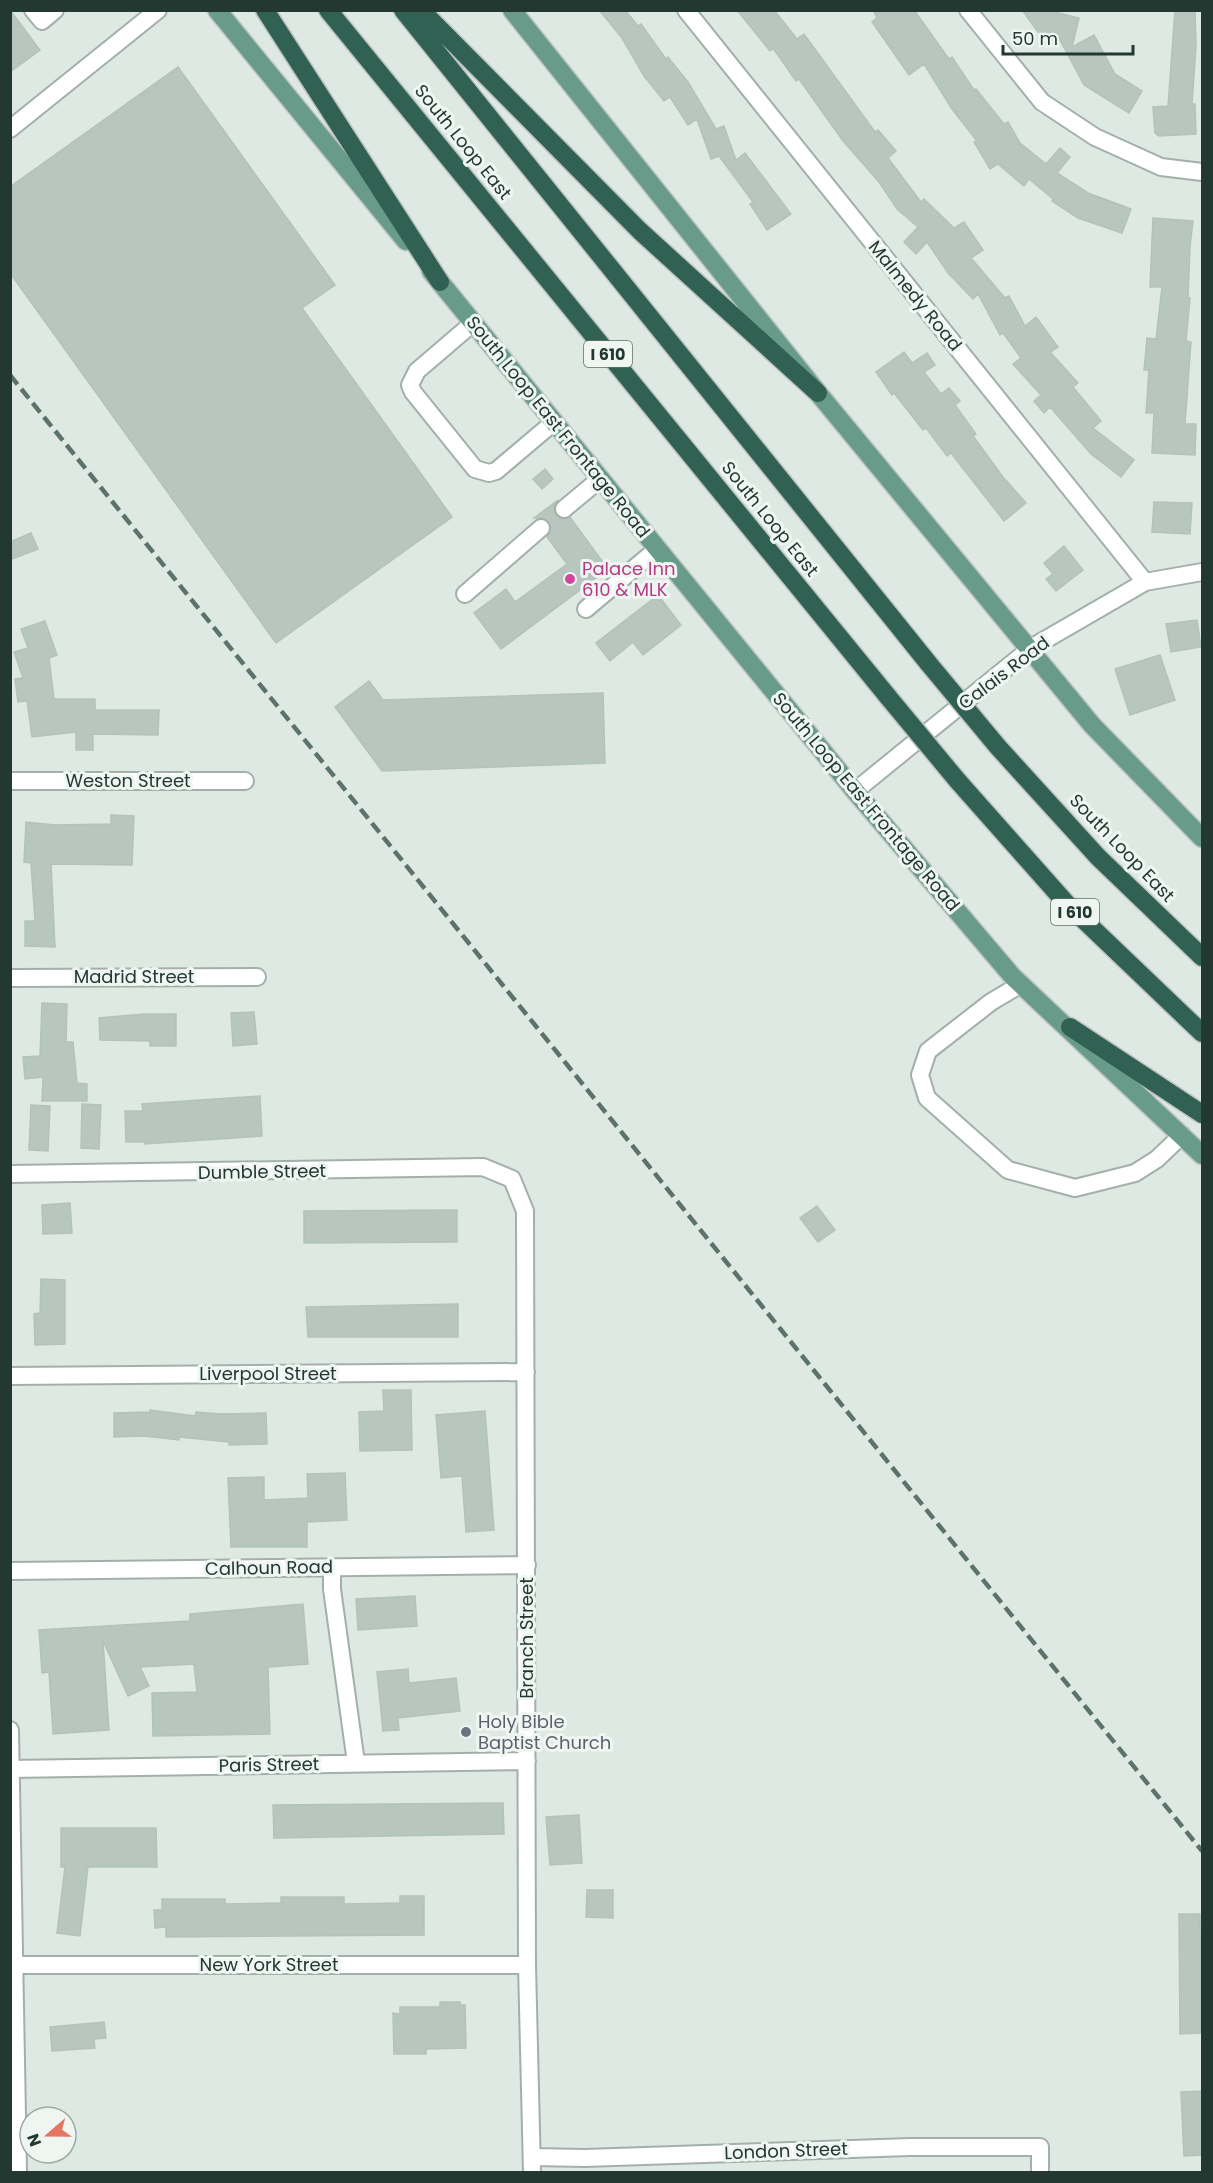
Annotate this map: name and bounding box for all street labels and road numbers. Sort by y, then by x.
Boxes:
street label: South Loop East [409,79,518,205]
street label: Malmedy Road [863,235,968,356]
street label: South Loop East Frontage Road [461,310,656,543]
road number: I 610 [584,341,632,367]
street label: South Loop East [716,456,825,582]
street label: Calais Road [953,630,1054,715]
street label: South Loop East Frontage Road [767,687,966,917]
street label: Weston Street [65,768,191,793]
street label: South Loop East [1064,788,1181,907]
road number: I 610 [1051,899,1099,925]
street label: Madrid Street [74,964,194,989]
street label: Dumble Street [198,1158,326,1185]
street label: Liverpool Street [199,1361,337,1386]
street label: Calhoun Road [205,1554,333,1581]
street label: Branch Street [514,1577,539,1699]
street label: Paris Street [218,1751,320,1778]
street label: New York Street [200,1952,338,1977]
street label: London Street [724,2136,848,2165]

